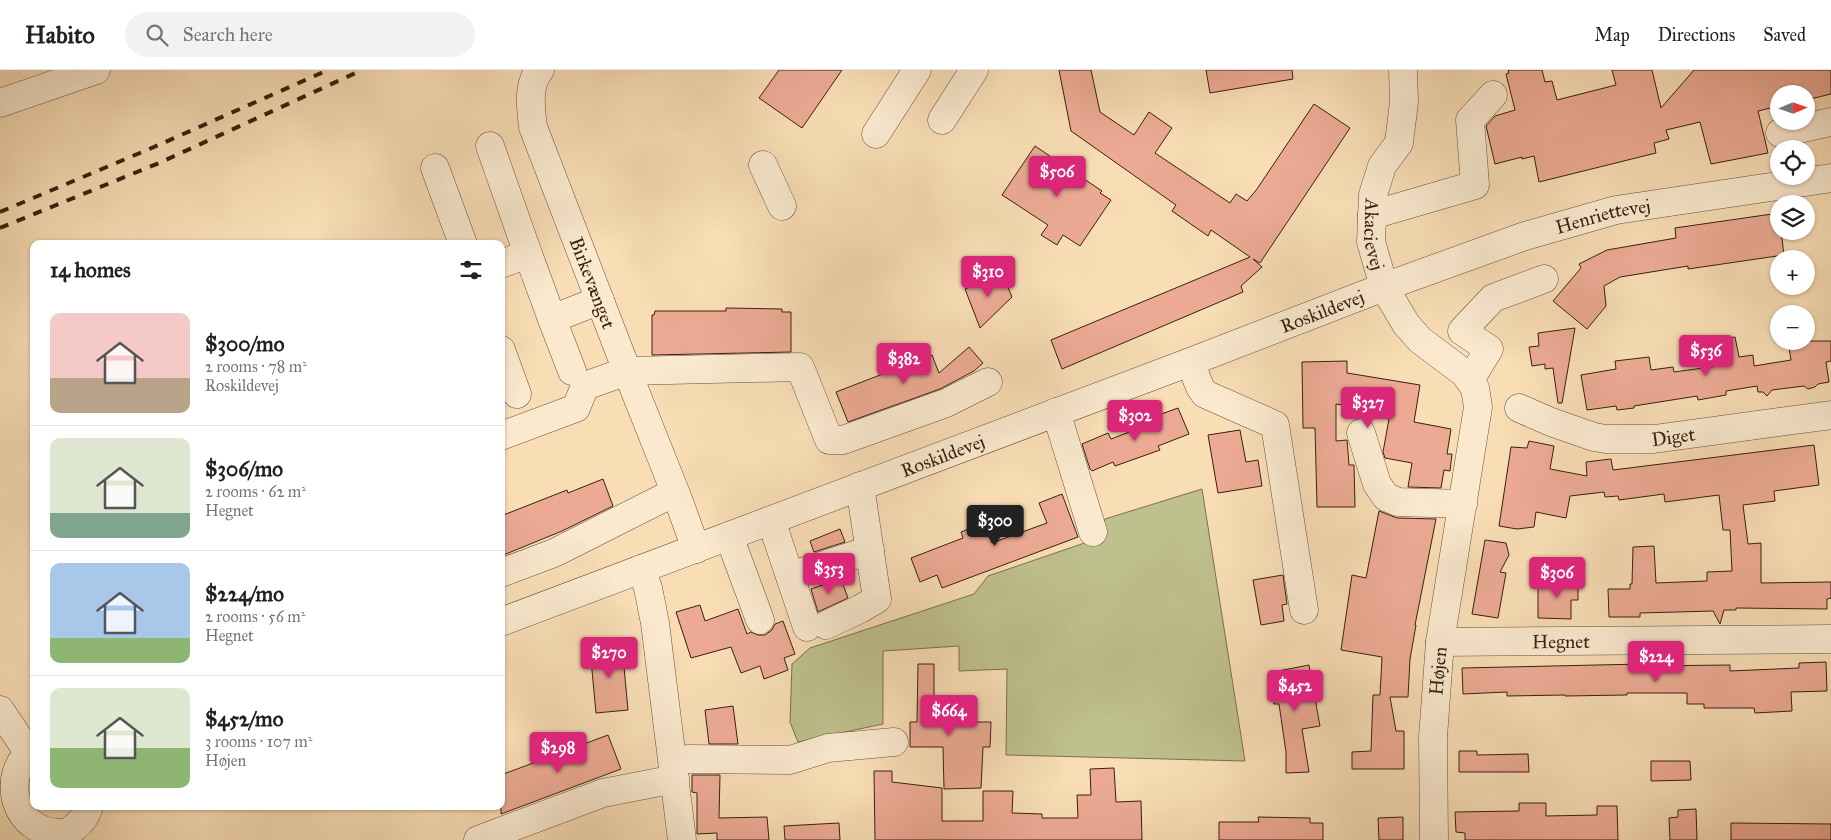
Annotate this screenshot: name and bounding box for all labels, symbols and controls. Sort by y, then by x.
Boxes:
search box [125,12,475,57]
text: Habito [25,20,95,50]
icon: search [143,21,171,49]
text: Search here [183,23,273,46]
text: Map [1594,24,1630,46]
text: Directions [1658,24,1735,46]
text: Saved [1763,24,1806,46]
north arrow [1770,85,1815,130]
map controls [1770,85,1815,350]
button: locate [1770,140,1815,185]
pin: $506 [1027,156,1087,198]
text: $506 [1040,162,1074,181]
street label: Henriettevej [1553,194,1652,238]
button: layers [1770,195,1815,240]
street label: Akacievej [1360,197,1390,273]
street label: Birkevænget [565,234,621,332]
button: + [1770,250,1815,295]
icon: filters [457,256,485,284]
pin: $310 [958,256,1018,298]
text: 14 homes [50,257,131,283]
text: $310 [972,262,1004,281]
street label: Roskildevej [1277,284,1367,338]
button: − [1770,305,1815,350]
text: $300/mo [205,331,284,357]
icon: home [90,333,150,393]
pin: $536 [1676,334,1736,377]
text: $536 [1690,341,1722,360]
pin: $382 [874,342,934,385]
text: $382 [888,349,920,368]
text: 2 rooms · 78 m² [205,357,307,376]
text: Roskildevej [205,376,279,395]
pin: $327 [1338,386,1398,429]
text: $327 [1352,393,1384,412]
pin: $302 [1105,400,1165,442]
text: $302 [1118,406,1152,425]
street label: Diget [1650,422,1697,451]
street label: Roskildevej [897,429,988,482]
text: $306/mo [205,456,283,482]
icon: home [90,458,150,518]
text: 2 rooms · 62 m² [205,482,306,501]
text: Hegnet [205,501,254,520]
pin: $300 [965,504,1025,547]
text: $300 [978,511,1012,530]
pin: $353 [799,552,859,595]
pin: $306 [1527,556,1587,599]
text: $353 [814,559,844,578]
text: $306 [1540,563,1574,582]
text: $224/mo [205,581,284,607]
icon: home [90,583,150,643]
text: 2 rooms · 56 m² [205,607,305,626]
text: Hegnet [205,626,254,645]
street label: Hegnet [1532,629,1590,654]
pin: $270 [579,636,639,679]
pin: $224 [1626,640,1686,683]
text: $270 [592,643,626,662]
street label: Højen [1424,646,1452,696]
text: $224 [1639,647,1673,666]
pin: $452 [1265,670,1325,712]
text: $452 [1278,676,1312,695]
pin: $664 [919,694,979,737]
text: $664 [932,701,966,720]
text: $452/mo [205,706,283,732]
icon: home [90,708,150,768]
text: 3 rooms · 107 m² [205,732,312,751]
pin: $298 [528,732,588,774]
text: $298 [541,738,575,757]
text: Højen [205,751,246,770]

